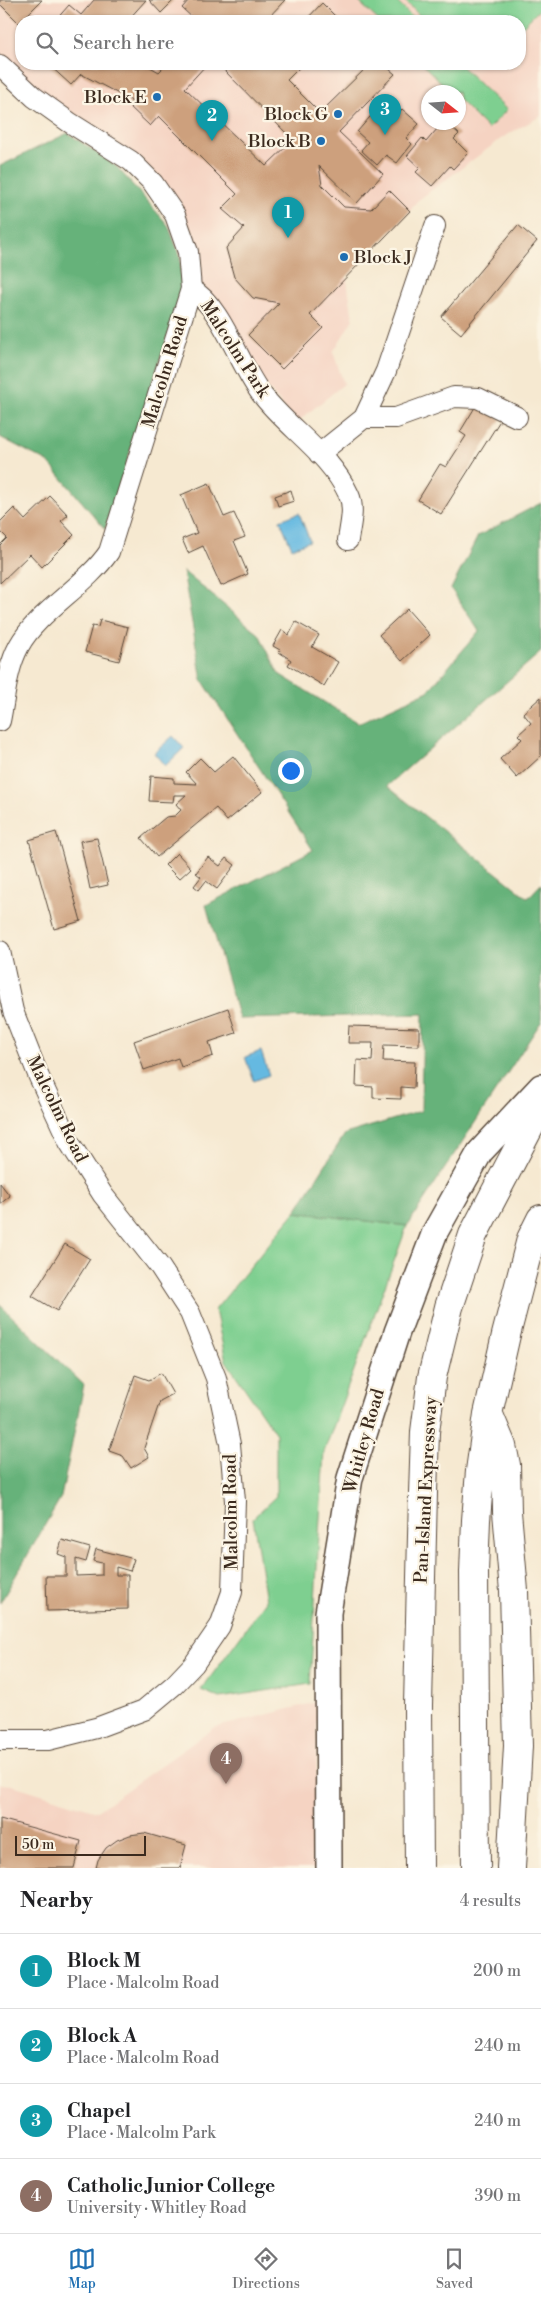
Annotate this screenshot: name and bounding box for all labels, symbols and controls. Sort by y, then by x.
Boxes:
search box [15,15,526,70]
icon: search [33,29,61,57]
text: Search here [73,31,174,55]
north arrow [421,85,466,130]
place label: Block E [83,86,147,109]
marker: Block E [151,91,163,103]
pin: 3 [369,94,401,135]
pin: 2 [196,100,228,141]
place label: Block G [263,103,329,126]
marker: Block G [332,108,344,120]
place label: Block B [247,130,311,153]
marker: Block B [315,135,327,147]
pin: 1 [272,197,304,238]
place label: Block J [353,246,413,269]
marker: Block J [338,251,350,263]
street label: Malcolm Park [195,296,276,403]
street label: Malcolm Road [137,312,193,431]
your location [278,758,304,784]
street label: Malcolm Road [21,1052,93,1167]
street label: Whitley Road [338,1385,390,1497]
street label: Pan-Island Expressway [410,1396,442,1584]
street label: Malcolm Road [218,1453,244,1570]
pin: 4 [210,1743,242,1784]
scale bar [15,1833,146,1856]
text: 50 m [22,1836,54,1854]
text: Nearby [20,1888,93,1914]
text: 4 results [460,1891,521,1911]
text: Block M [67,1949,141,1973]
text: 1 [32,1961,40,1981]
text: 200 m [473,1961,521,1981]
text: Place · Malcolm Road [67,1973,219,1993]
text: Block A [67,2024,137,2048]
text: 2 [31,2036,41,2056]
text: 240 m [474,2036,521,2056]
text: Place · Malcolm Road [67,2048,219,2068]
text: Chapel [67,2099,131,2123]
text: 3 [31,2111,41,2131]
text: 240 m [474,2111,521,2131]
text: Place · Malcolm Park [67,2123,216,2143]
text: Catholic Junior College [67,2174,275,2198]
text: 4 [31,2186,41,2206]
text: 390 m [475,2186,521,2206]
text: University · Whitley Road [67,2198,247,2218]
tab: Map [68,2245,96,2293]
tab: Directions [232,2245,300,2293]
tab: Saved [436,2245,473,2293]

